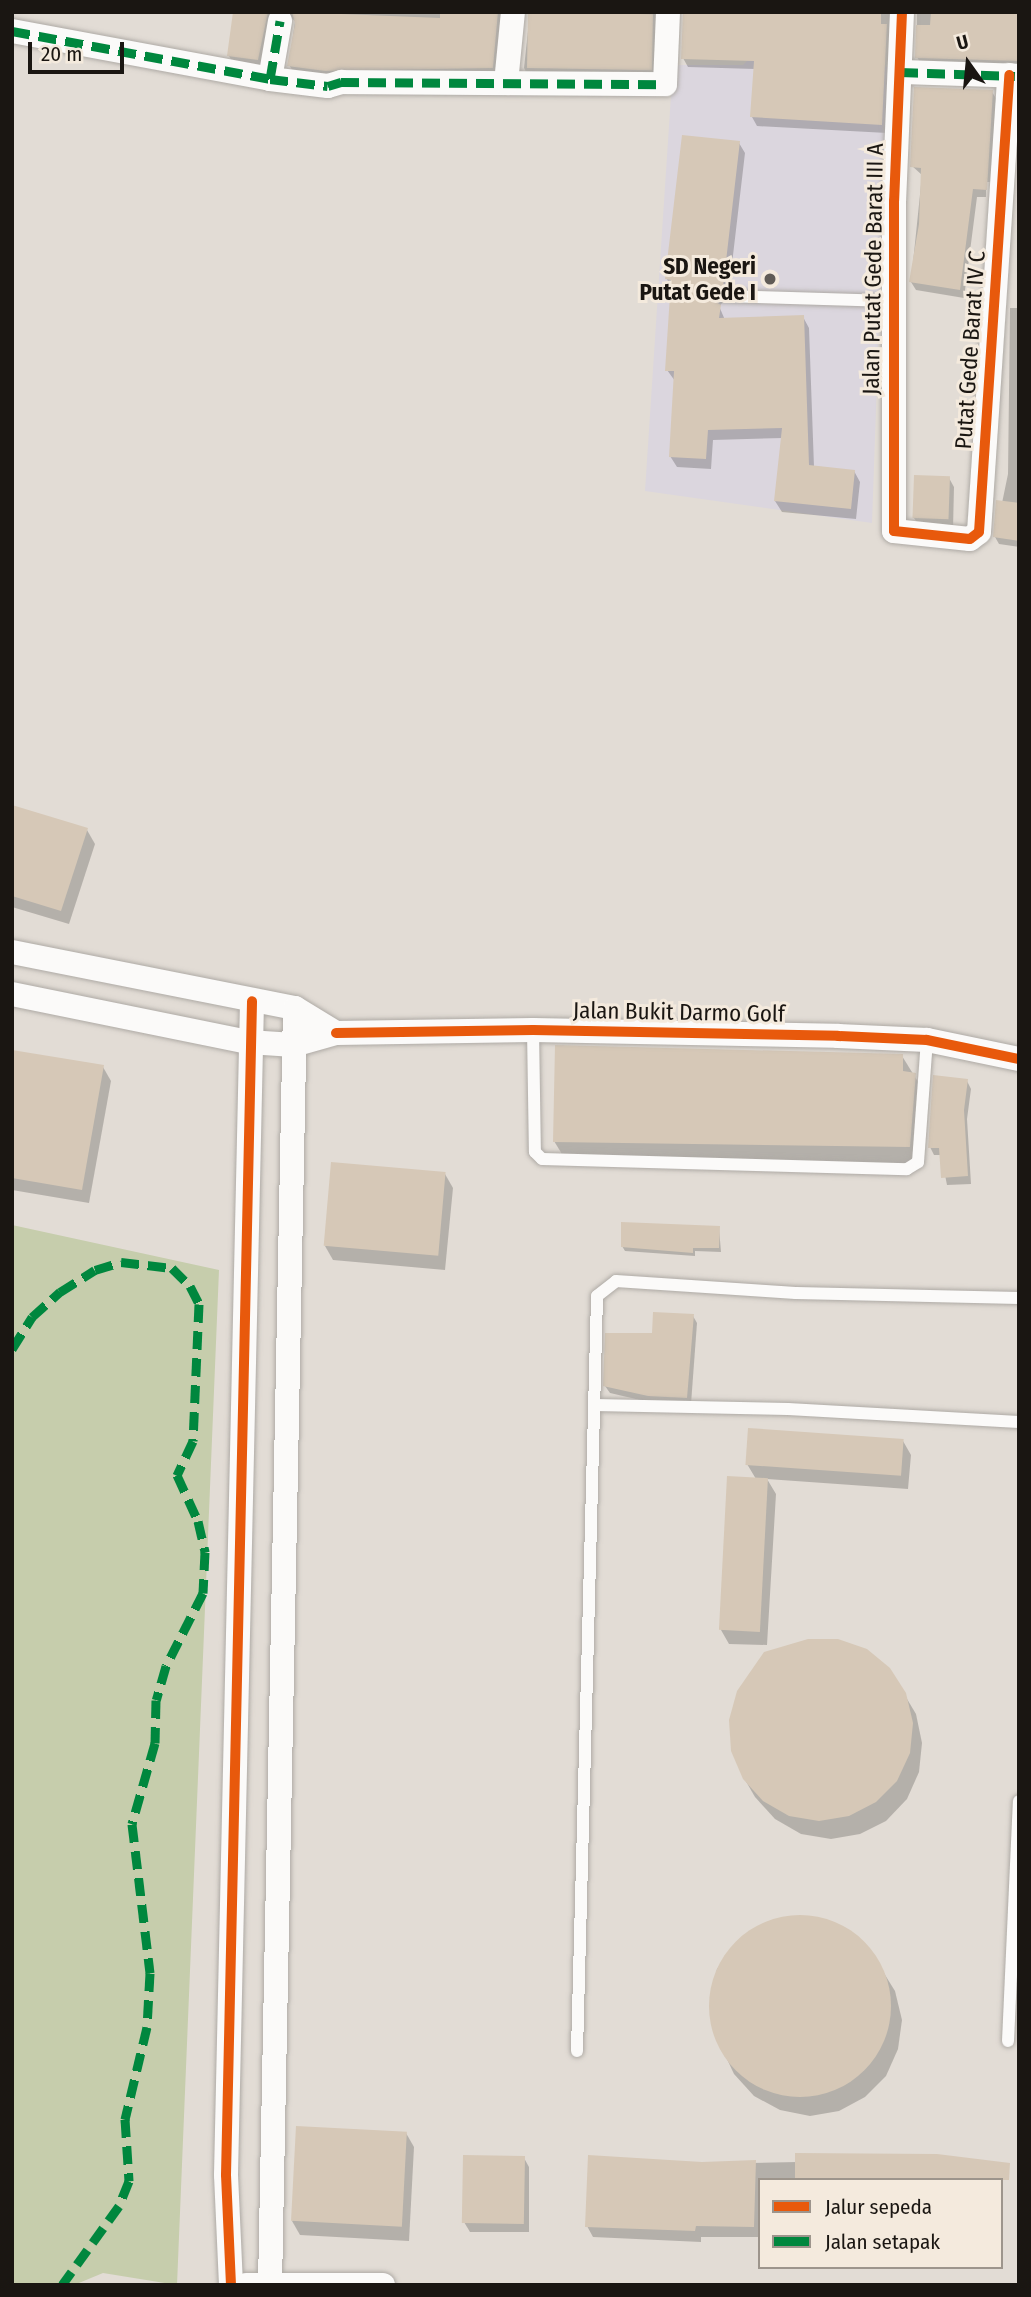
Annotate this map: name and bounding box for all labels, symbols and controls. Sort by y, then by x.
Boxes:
scale bar [32,28,128,72]
north arrow [933,28,1003,98]
text: U [954,30,971,55]
text: 20 m [41,41,82,67]
street label: Jalan Putat Gede Barat III A [857,143,889,395]
street label: Putat Gede Barat IV C [949,250,991,450]
place label: SD Negeri Putat Gede I [639,252,756,306]
marker: SD Negeri Putat Gede I [762,271,778,287]
street label: Jalan Bukit Darmo Golf [573,996,785,1028]
legend [758,2178,1003,2269]
text: Jalur sepeda [825,2194,932,2220]
text: Jalan setapak [825,2229,940,2255]

